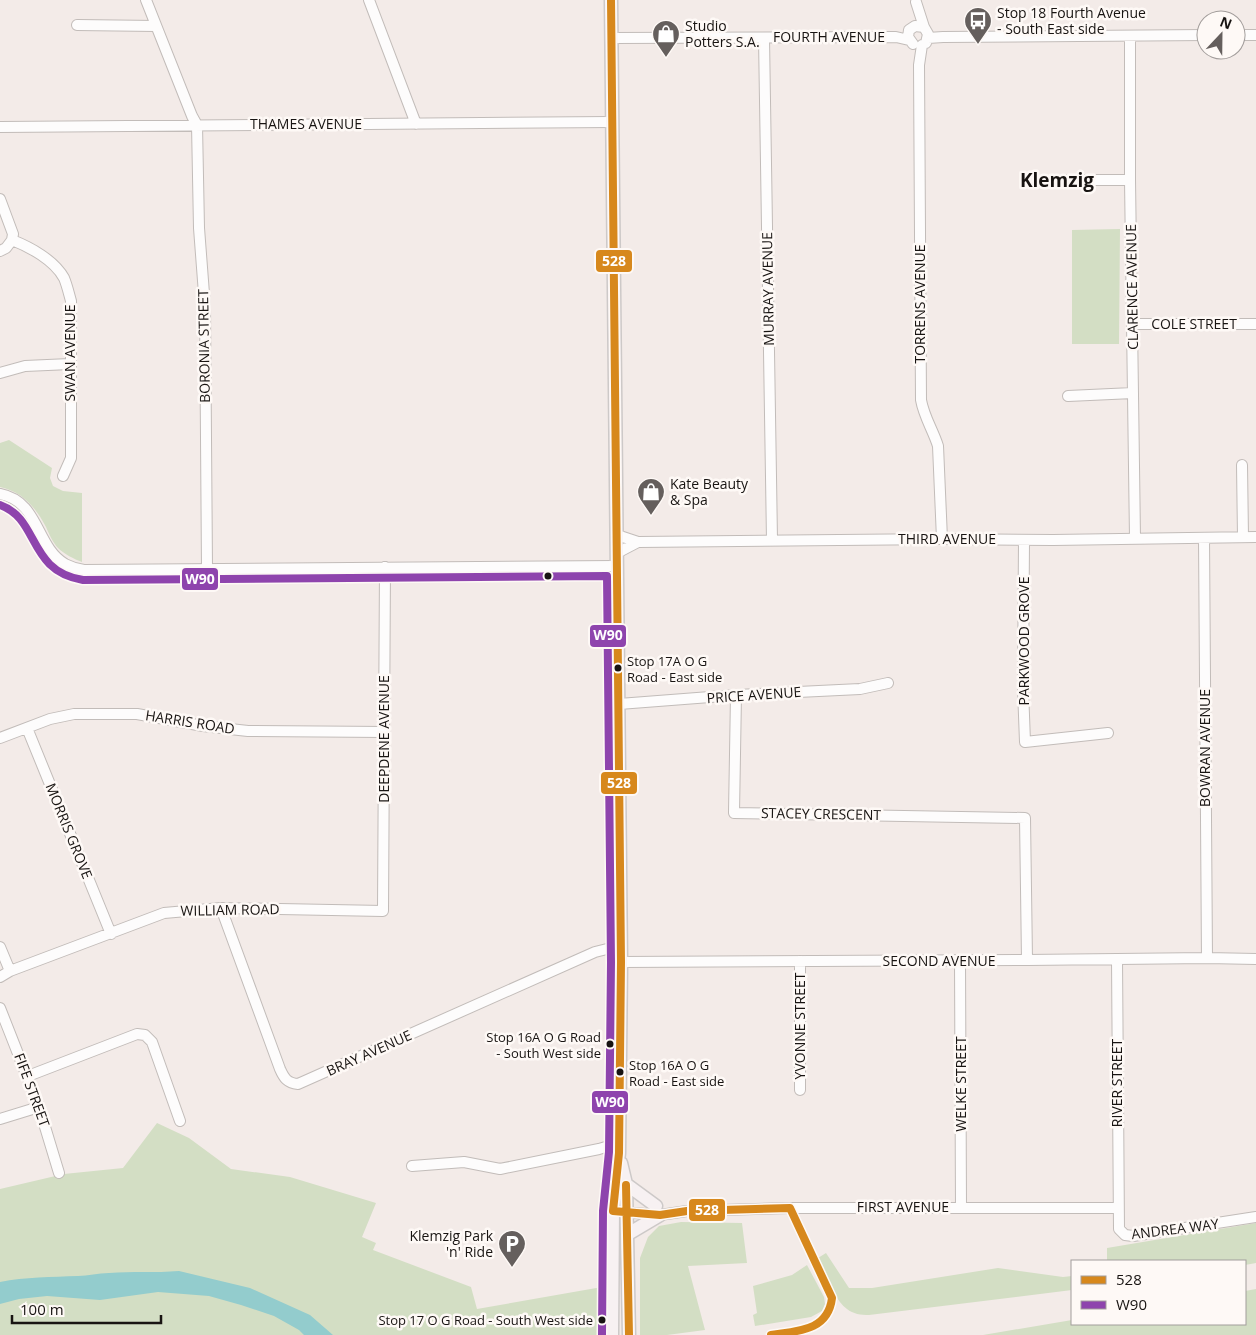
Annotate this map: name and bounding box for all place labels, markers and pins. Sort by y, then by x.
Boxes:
place label: Stop 18 Fourth Avenue - South East side [997,3,1146,38]
bus stop icon: Stop 18 Fourth Avenue - South East side [963,6,993,45]
place label: Studio Potters S.A. [685,16,760,51]
shop icon: Studio Potters S.A. [651,19,681,58]
place label: Kate Beauty & Spa [670,474,749,509]
shop icon: Kate Beauty & Spa [636,477,666,516]
unlabelled marker [543,571,553,581]
place label: Stop 17A O G Road - East side [627,652,722,686]
marker: Stop 17A O G Road - East side [613,663,623,673]
place label: Stop 16A O G Road - South West side [486,1028,601,1062]
marker: Stop 16A O G Road - South West side [605,1039,615,1049]
place label: Stop 16A O G Road - East side [629,1056,724,1090]
marker: Stop 16A O G Road - East side [615,1067,625,1077]
place label: Klemzig Park 'n' Ride [409,1226,494,1261]
parking icon: Klemzig Park 'n' Ride [497,1229,527,1268]
place label: Stop 17 O G Road - South West side [378,1311,593,1329]
marker: Stop 17 O G Road - South West side [597,1315,607,1325]

